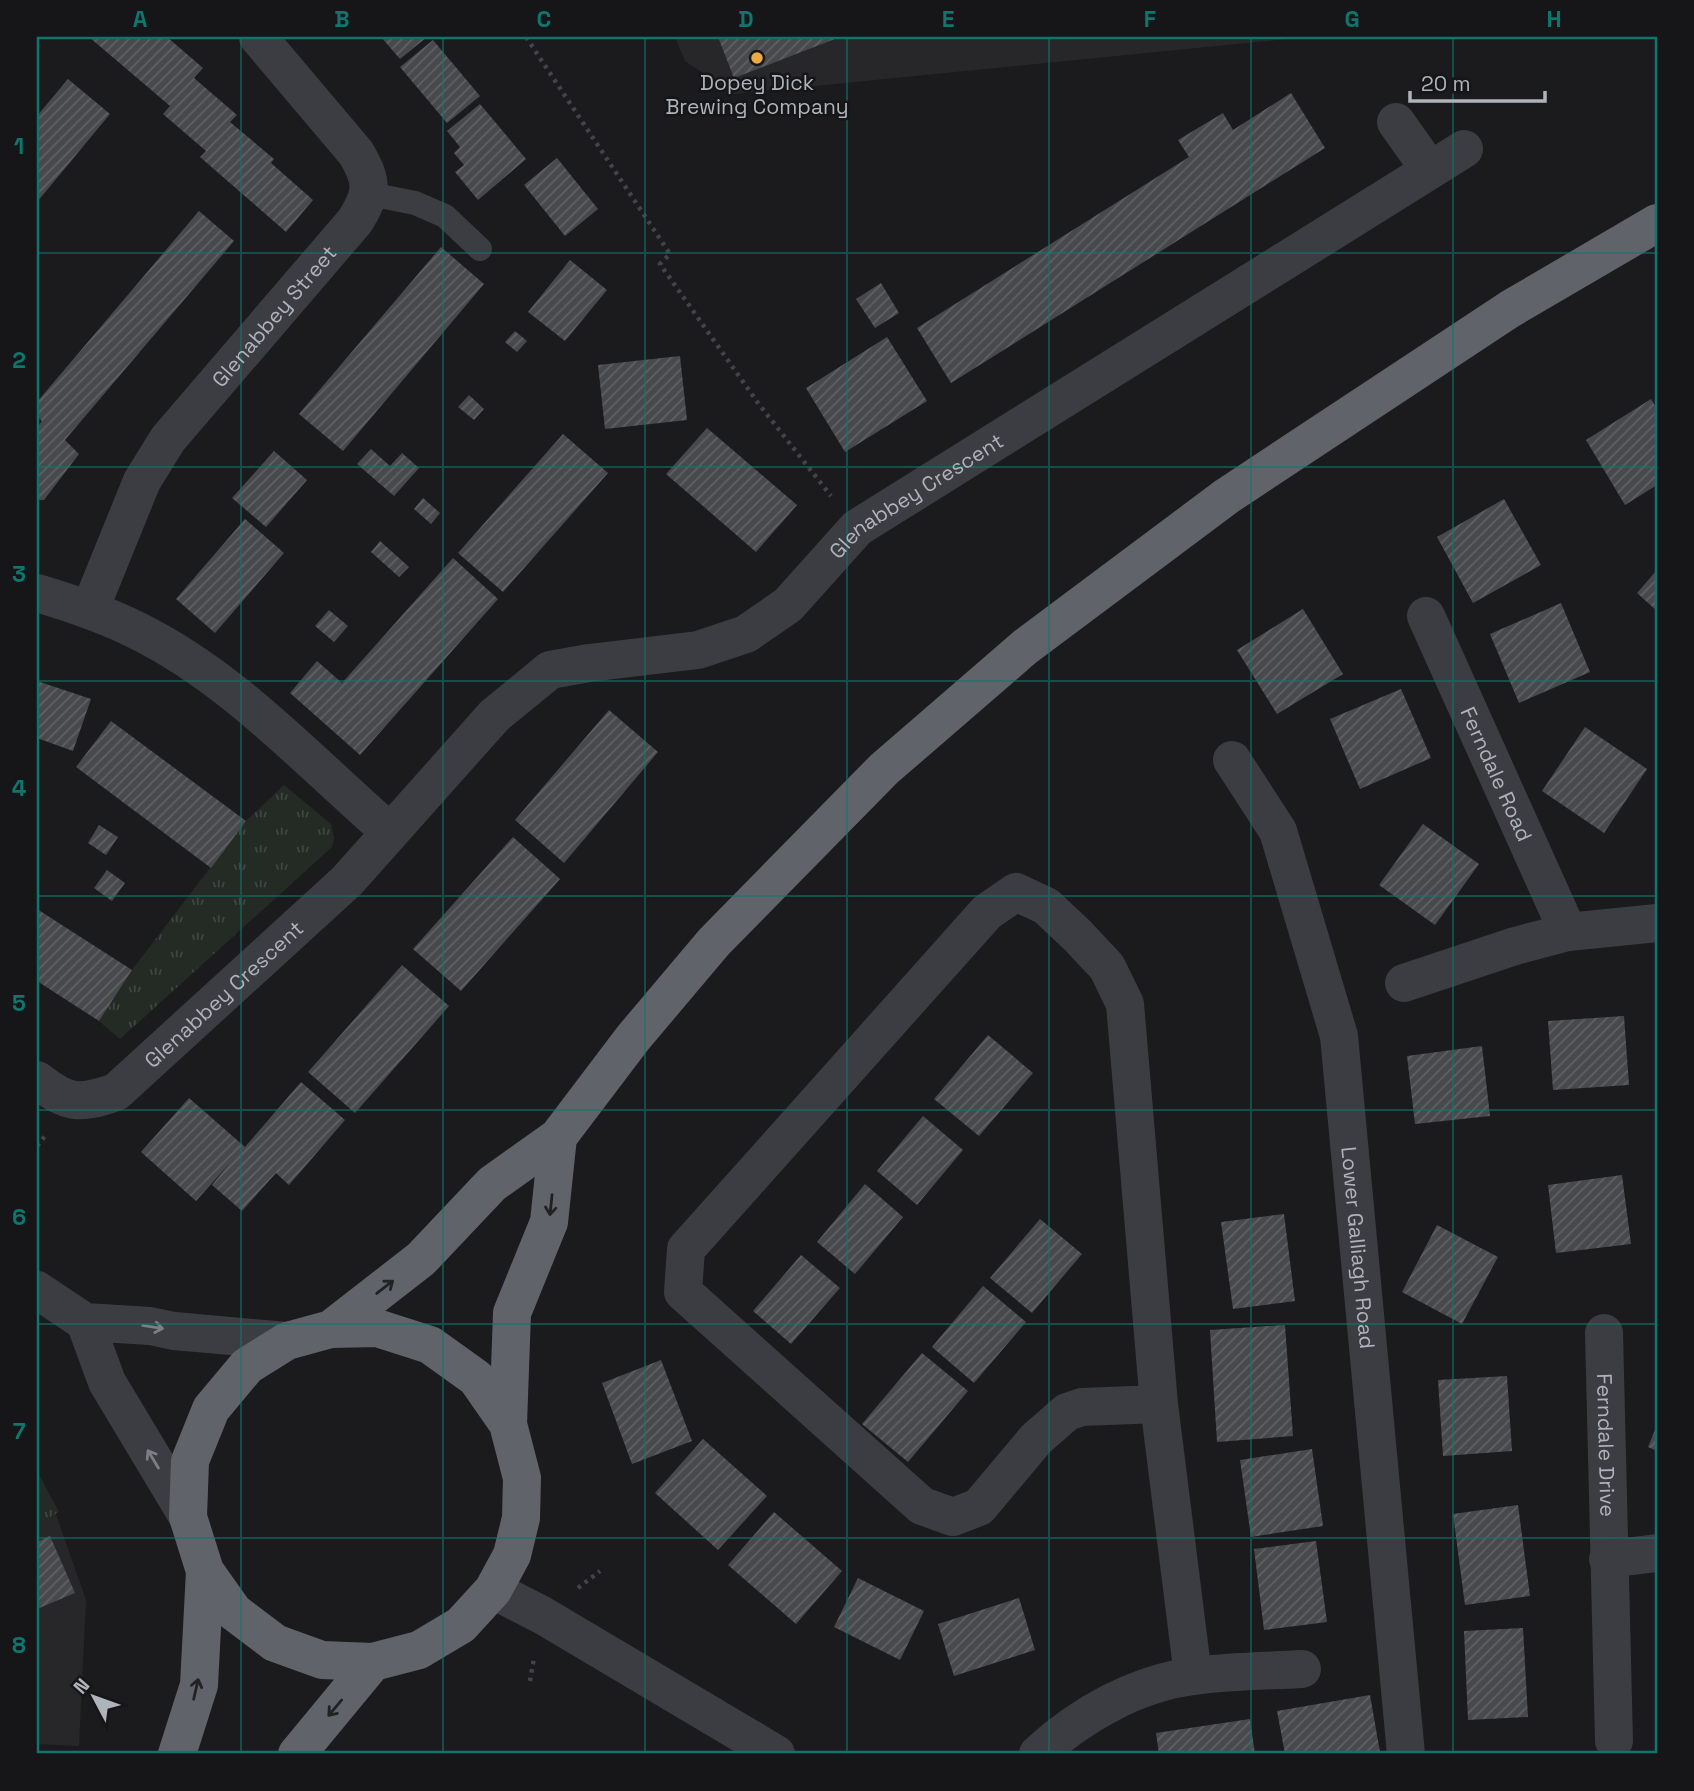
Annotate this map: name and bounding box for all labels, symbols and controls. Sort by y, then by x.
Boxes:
text: A [133,4,148,34]
text: B [334,4,350,34]
text: C [537,4,551,34]
text: D [738,4,754,34]
text: E [942,4,954,34]
text: F [1144,4,1156,34]
text: G [1344,4,1360,34]
text: H [1546,4,1562,34]
marker: Dopey Dick Brewing Company [749,50,765,66]
scale bar [1410,60,1545,104]
place label: Dopey Dick Brewing Company [665,69,849,120]
text: 20 m [1421,70,1471,97]
text: 1 [14,131,24,161]
street label: Glenabbey Street [205,239,342,392]
text: 2 [12,345,26,375]
street label: Glenabbey Crescent [823,427,1008,564]
text: 3 [12,559,26,589]
street label: Ferndale Road [1455,702,1539,845]
text: 4 [12,773,27,803]
street label: Glenabbey Crescent [138,914,309,1073]
text: 5 [12,988,26,1018]
street label: Lower Galliagh Road [1336,1145,1382,1350]
one-way arrow [544,1193,557,1216]
text: 6 [12,1202,26,1232]
one-way arrow [375,1279,394,1294]
one-way arrow [141,1321,164,1334]
street label: Ferndale Drive [1591,1373,1622,1517]
text: 7 [13,1416,26,1446]
one-way arrow [146,1449,160,1469]
text: 8 [12,1630,26,1660]
north arrow [60,1662,130,1732]
text: N [68,1673,95,1699]
one-way arrow [190,1678,204,1701]
one-way arrow [327,1699,343,1717]

